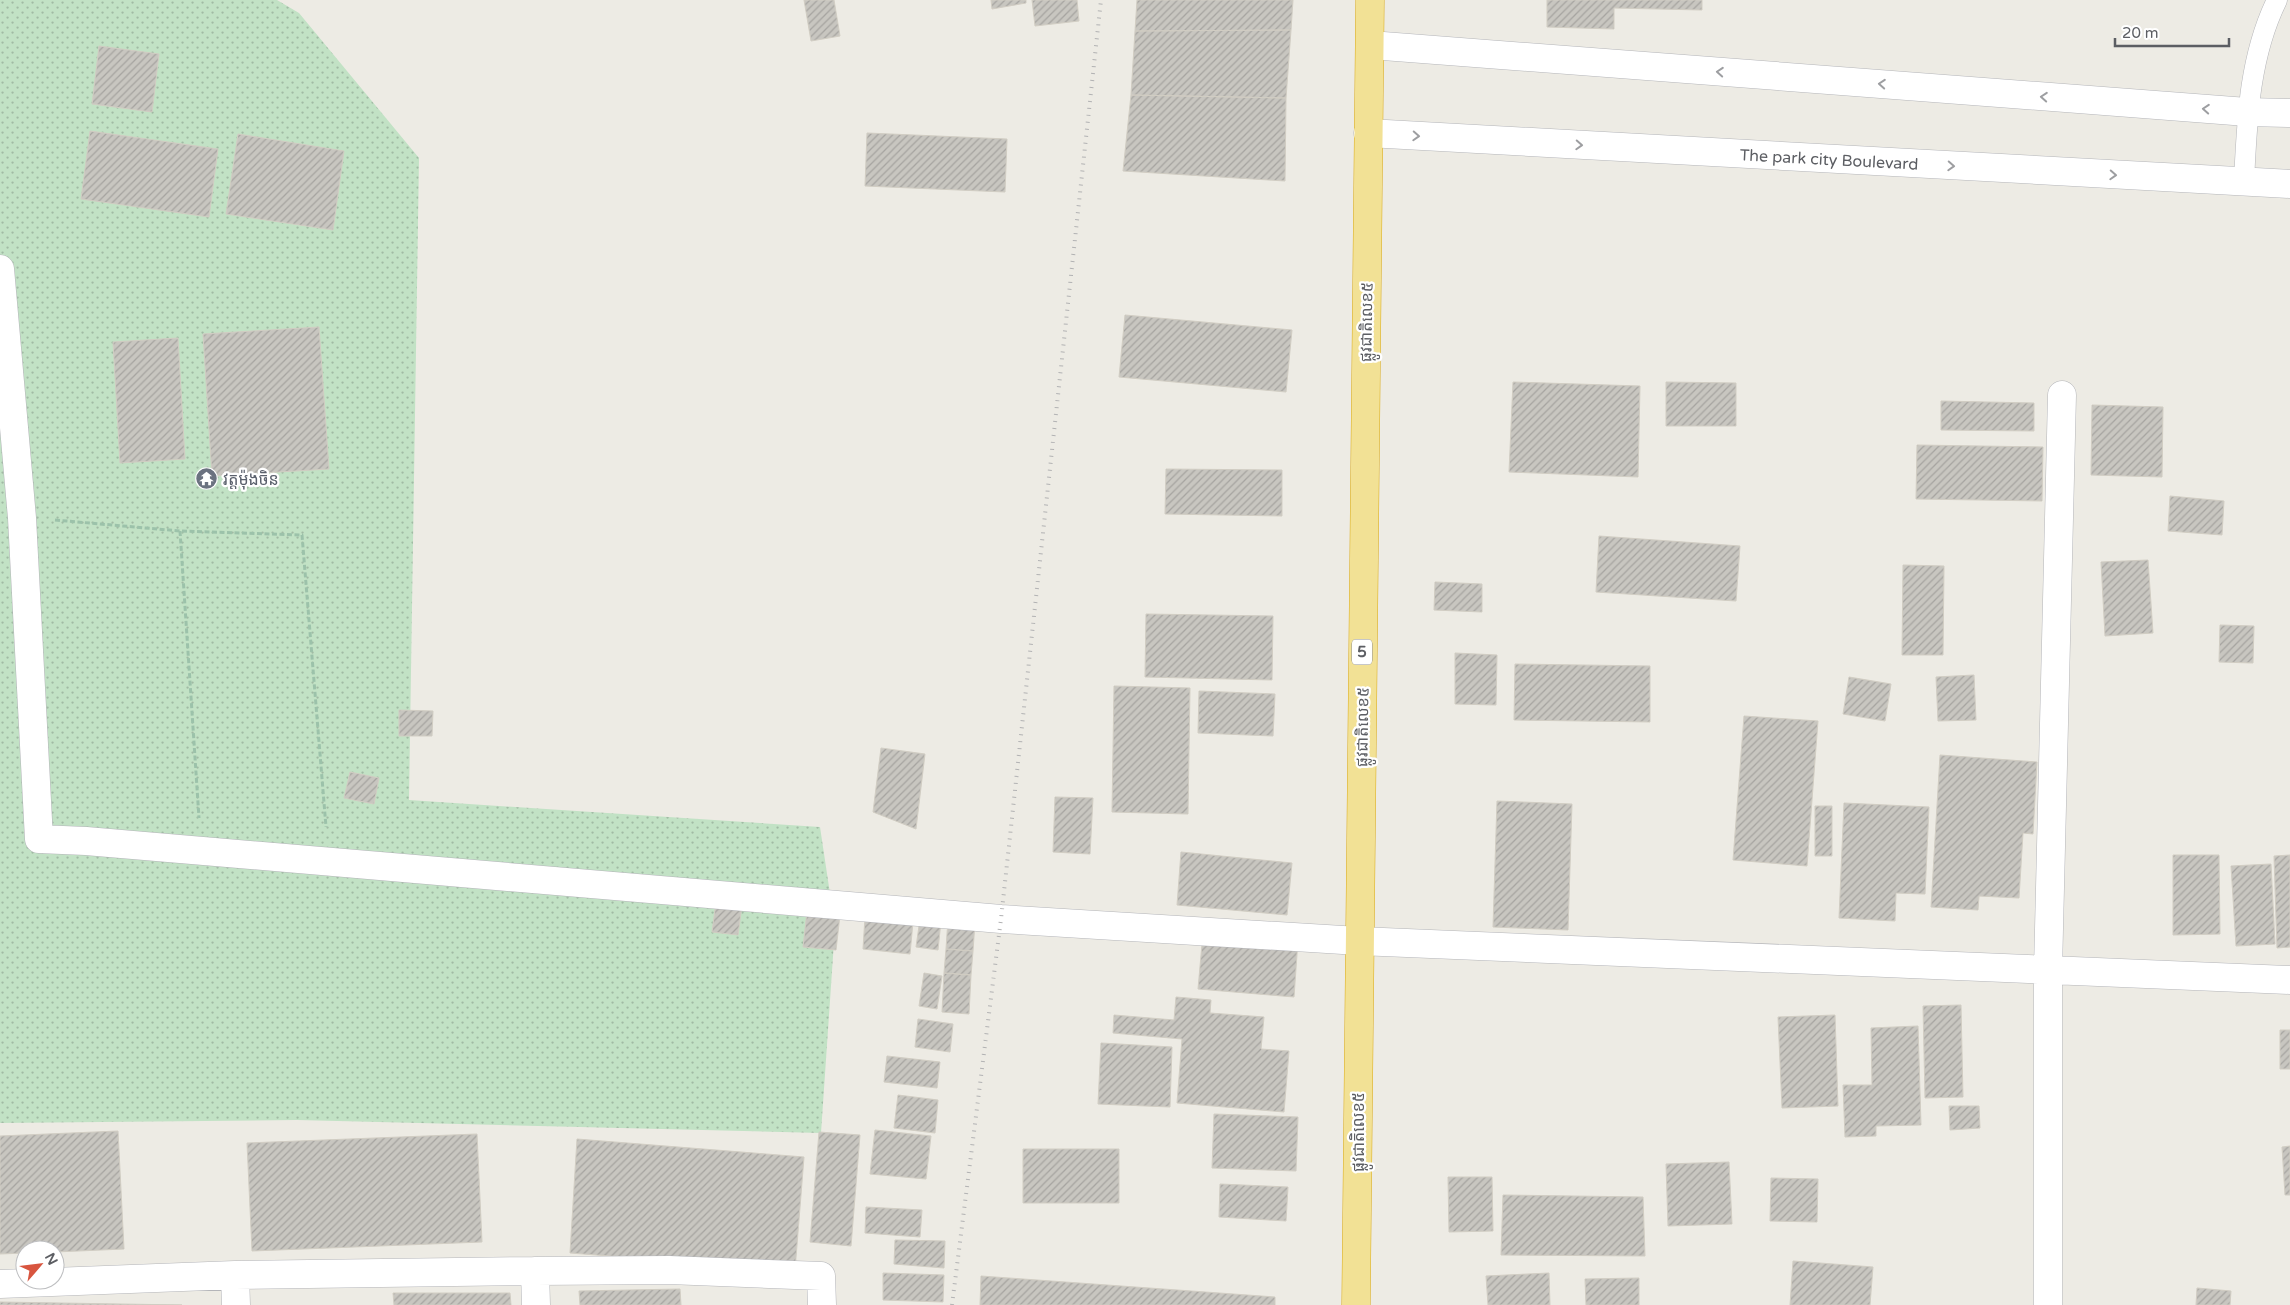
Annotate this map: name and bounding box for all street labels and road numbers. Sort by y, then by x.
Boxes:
street label: The park city Boulevard [1739,145,1919,175]
street label: ផ្លូវជាតិលេខ៥ [1356,282,1381,362]
road number: 5 [1352,640,1372,664]
street label: ផ្លូវជាតិលេខ៥ [1352,687,1377,767]
street label: ផ្លូវជាតិលេខ៥ [1349,1092,1373,1172]

